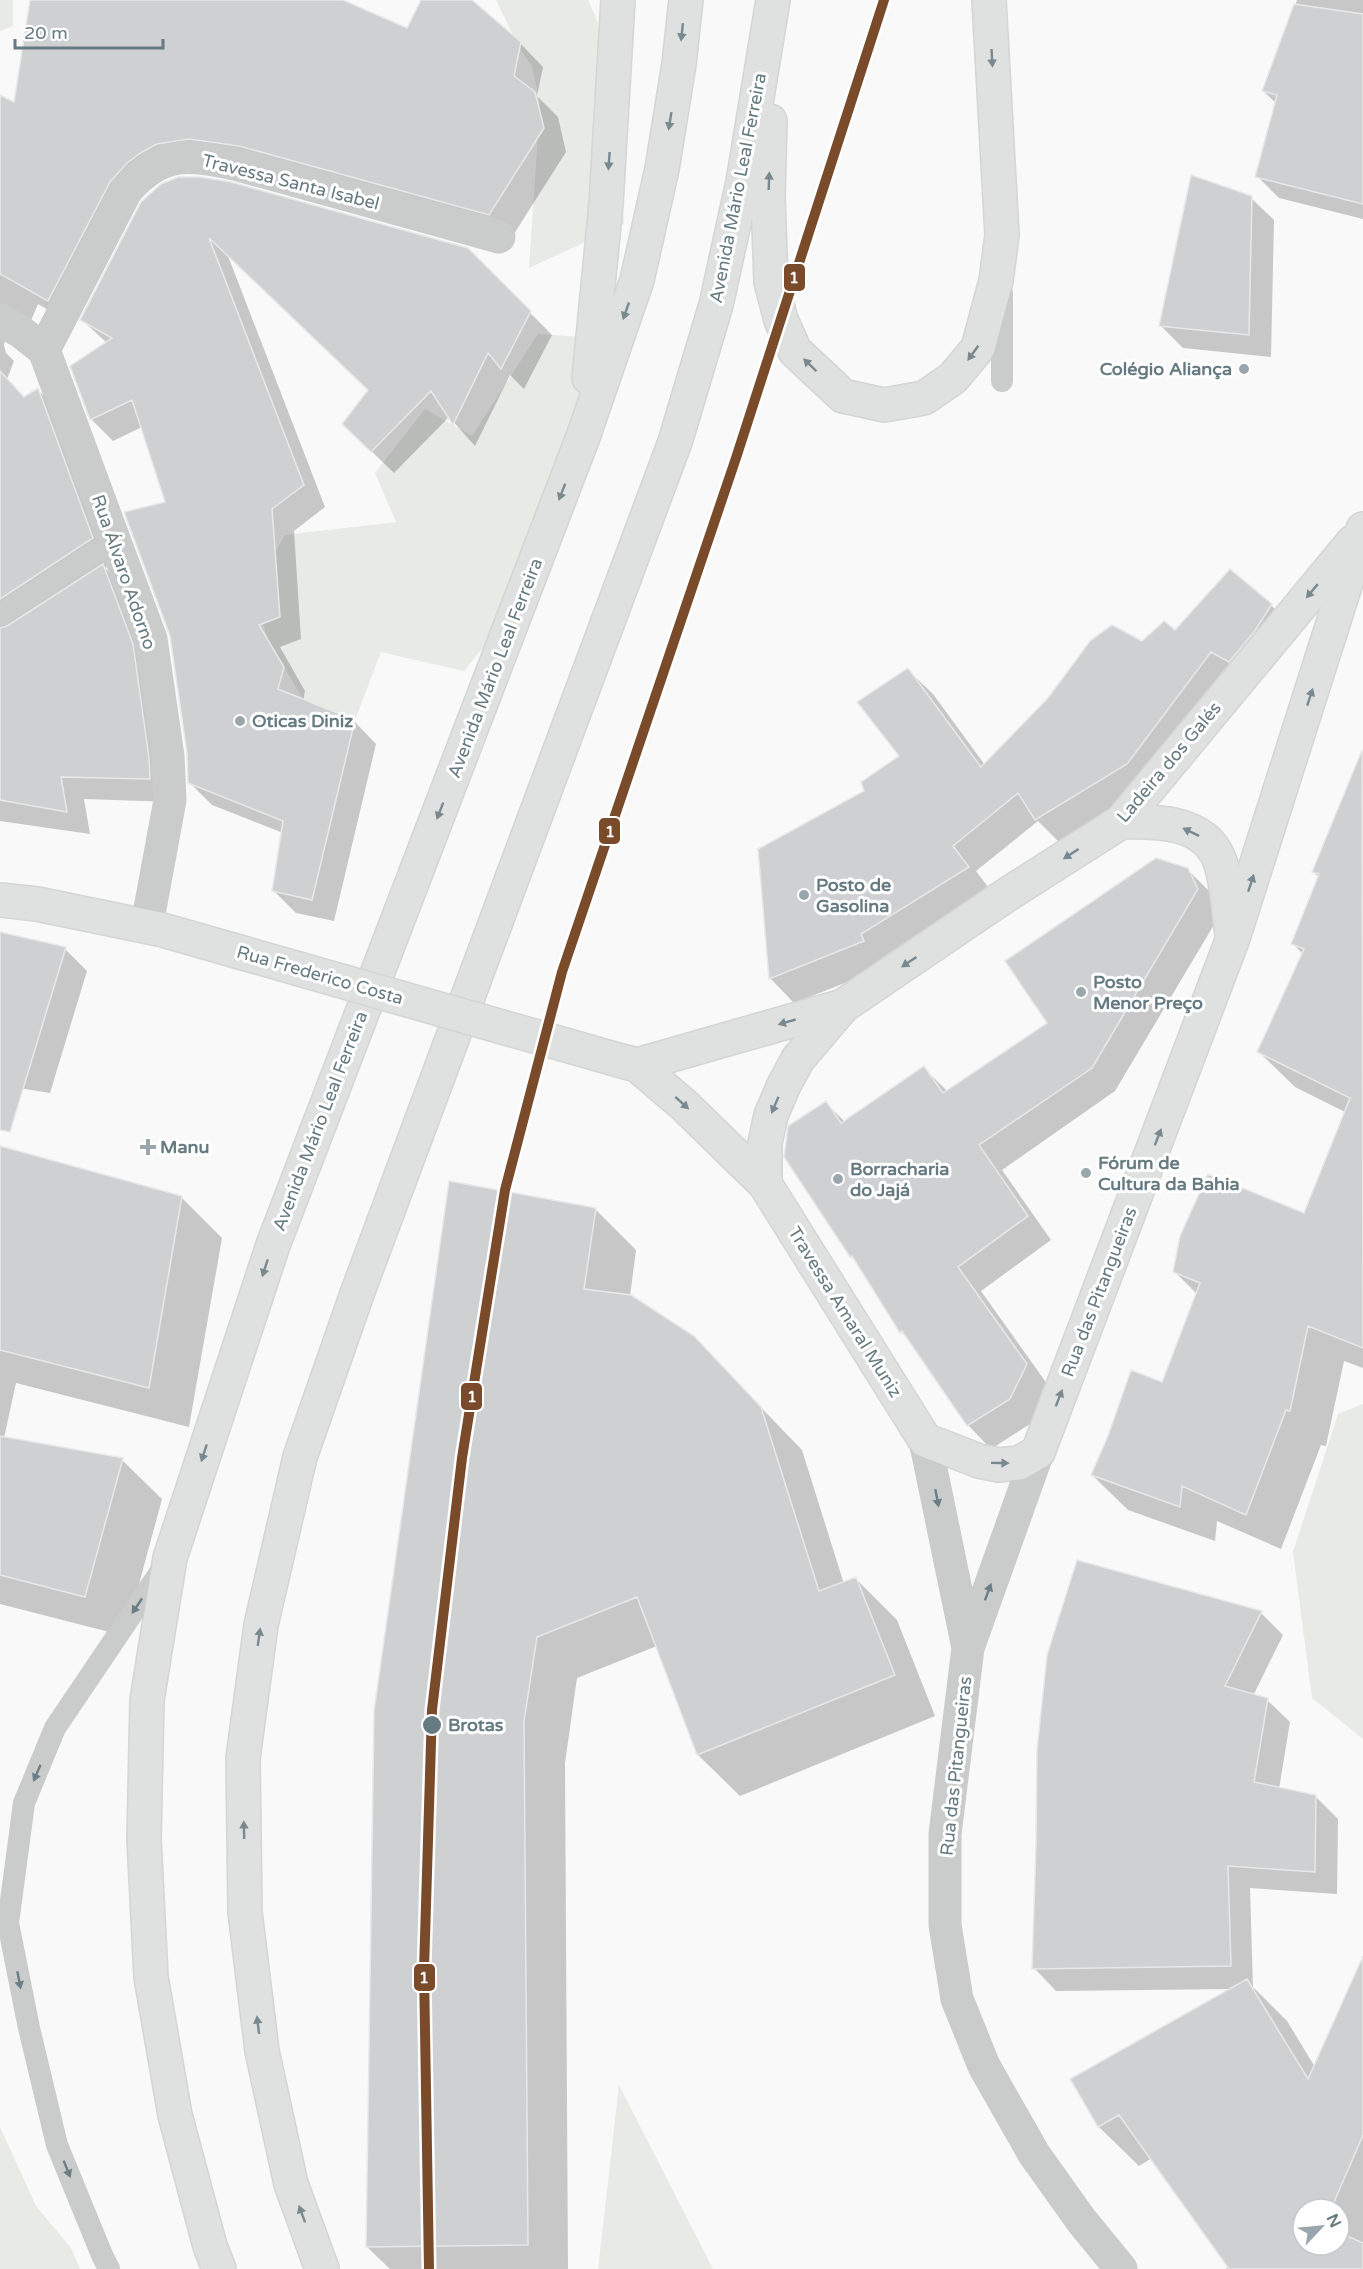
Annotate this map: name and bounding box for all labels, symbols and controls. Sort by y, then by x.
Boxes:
scale bar [15,12,164,50]
text: 20 m [24,22,68,44]
one-way arrow [678,22,687,41]
one-way arrow [988,49,997,68]
street label: Avenida Mário Leal Ferreira [705,71,771,305]
one-way arrow [665,112,674,131]
street label: Travessa Santa Isabel [200,149,382,215]
one-way arrow [605,151,614,170]
one-way arrow [764,171,773,190]
line badge: 1 [783,263,806,292]
text: 1 [789,268,799,288]
one-way arrow [621,302,630,320]
one-way arrow [967,345,979,361]
place label: Colégio Aliança [1100,358,1232,380]
one-way arrow [803,359,818,372]
marker: Colégio Aliança [1237,362,1251,376]
one-way arrow [557,483,567,501]
street label: Rua Álvaro Adorno [87,492,161,652]
street label: Avenida Mário Leal Ferreira [443,555,547,781]
one-way arrow [1306,583,1319,599]
one-way arrow [1306,688,1315,706]
street label: Ladeira dos Galés [1112,697,1226,827]
place label: Oticas Diniz [252,710,353,732]
marker: Oticas Diniz [233,714,247,728]
one-way arrow [434,802,444,820]
line badge: 1 [598,817,621,845]
text: 1 [605,822,615,842]
one-way arrow [1182,827,1199,836]
one-way arrow [1063,848,1079,859]
place label: Posto de Gasolina [816,874,891,917]
one-way arrow [1247,874,1256,892]
marker: Posto de Gasolina [797,888,811,902]
street label: Rua Frederico Costa [234,941,406,1009]
one-way arrow [901,956,917,967]
place label: Posto Menor Preço [1093,971,1203,1014]
marker: Posto Menor Preço [1074,985,1088,999]
street label: Avenida Mário Leal Ferreira [268,1008,372,1234]
one-way arrow [778,1018,796,1027]
one-way arrow [674,1096,689,1109]
one-way arrow [770,1097,780,1115]
one-way arrow [1154,1128,1163,1146]
place label: Manu [160,1136,209,1158]
marker: Manu [141,1140,155,1154]
place label: Fórum de Cultura da Bahia [1098,1152,1240,1195]
place label: Borracharia do Jajá [850,1158,949,1201]
marker: Fórum de Cultura da Bahia [1079,1166,1093,1180]
marker: Borracharia do Jajá [831,1172,845,1186]
street label: Rua das Pitangueiras [1056,1204,1142,1380]
street label: Travessa Amaral Muniz [783,1223,907,1401]
one-way arrow [260,1259,270,1277]
line badge: 1 [460,1382,483,1411]
text: 1 [467,1387,477,1407]
one-way arrow [1055,1389,1064,1407]
one-way arrow [199,1444,209,1462]
one-way arrow [991,1459,1010,1468]
one-way arrow [932,1488,942,1507]
one-way arrow [983,1583,993,1601]
one-way arrow [132,1598,143,1614]
one-way arrow [255,1627,264,1646]
street label: Rua das Pitangueiras [936,1675,976,1857]
marker: Brotas [421,1714,443,1736]
place label: Brotas [448,1714,504,1736]
one-way arrow [32,1764,42,1782]
one-way arrow [239,1821,248,1840]
line badge: 1 [413,1963,436,1992]
text: 1 [419,1968,429,1988]
one-way arrow [15,1971,24,1990]
one-way arrow [254,2015,263,2034]
one-way arrow [63,2160,72,2178]
north arrow [1291,2197,1351,2257]
one-way arrow [297,2205,306,2223]
text: N [1322,2211,1345,2231]

